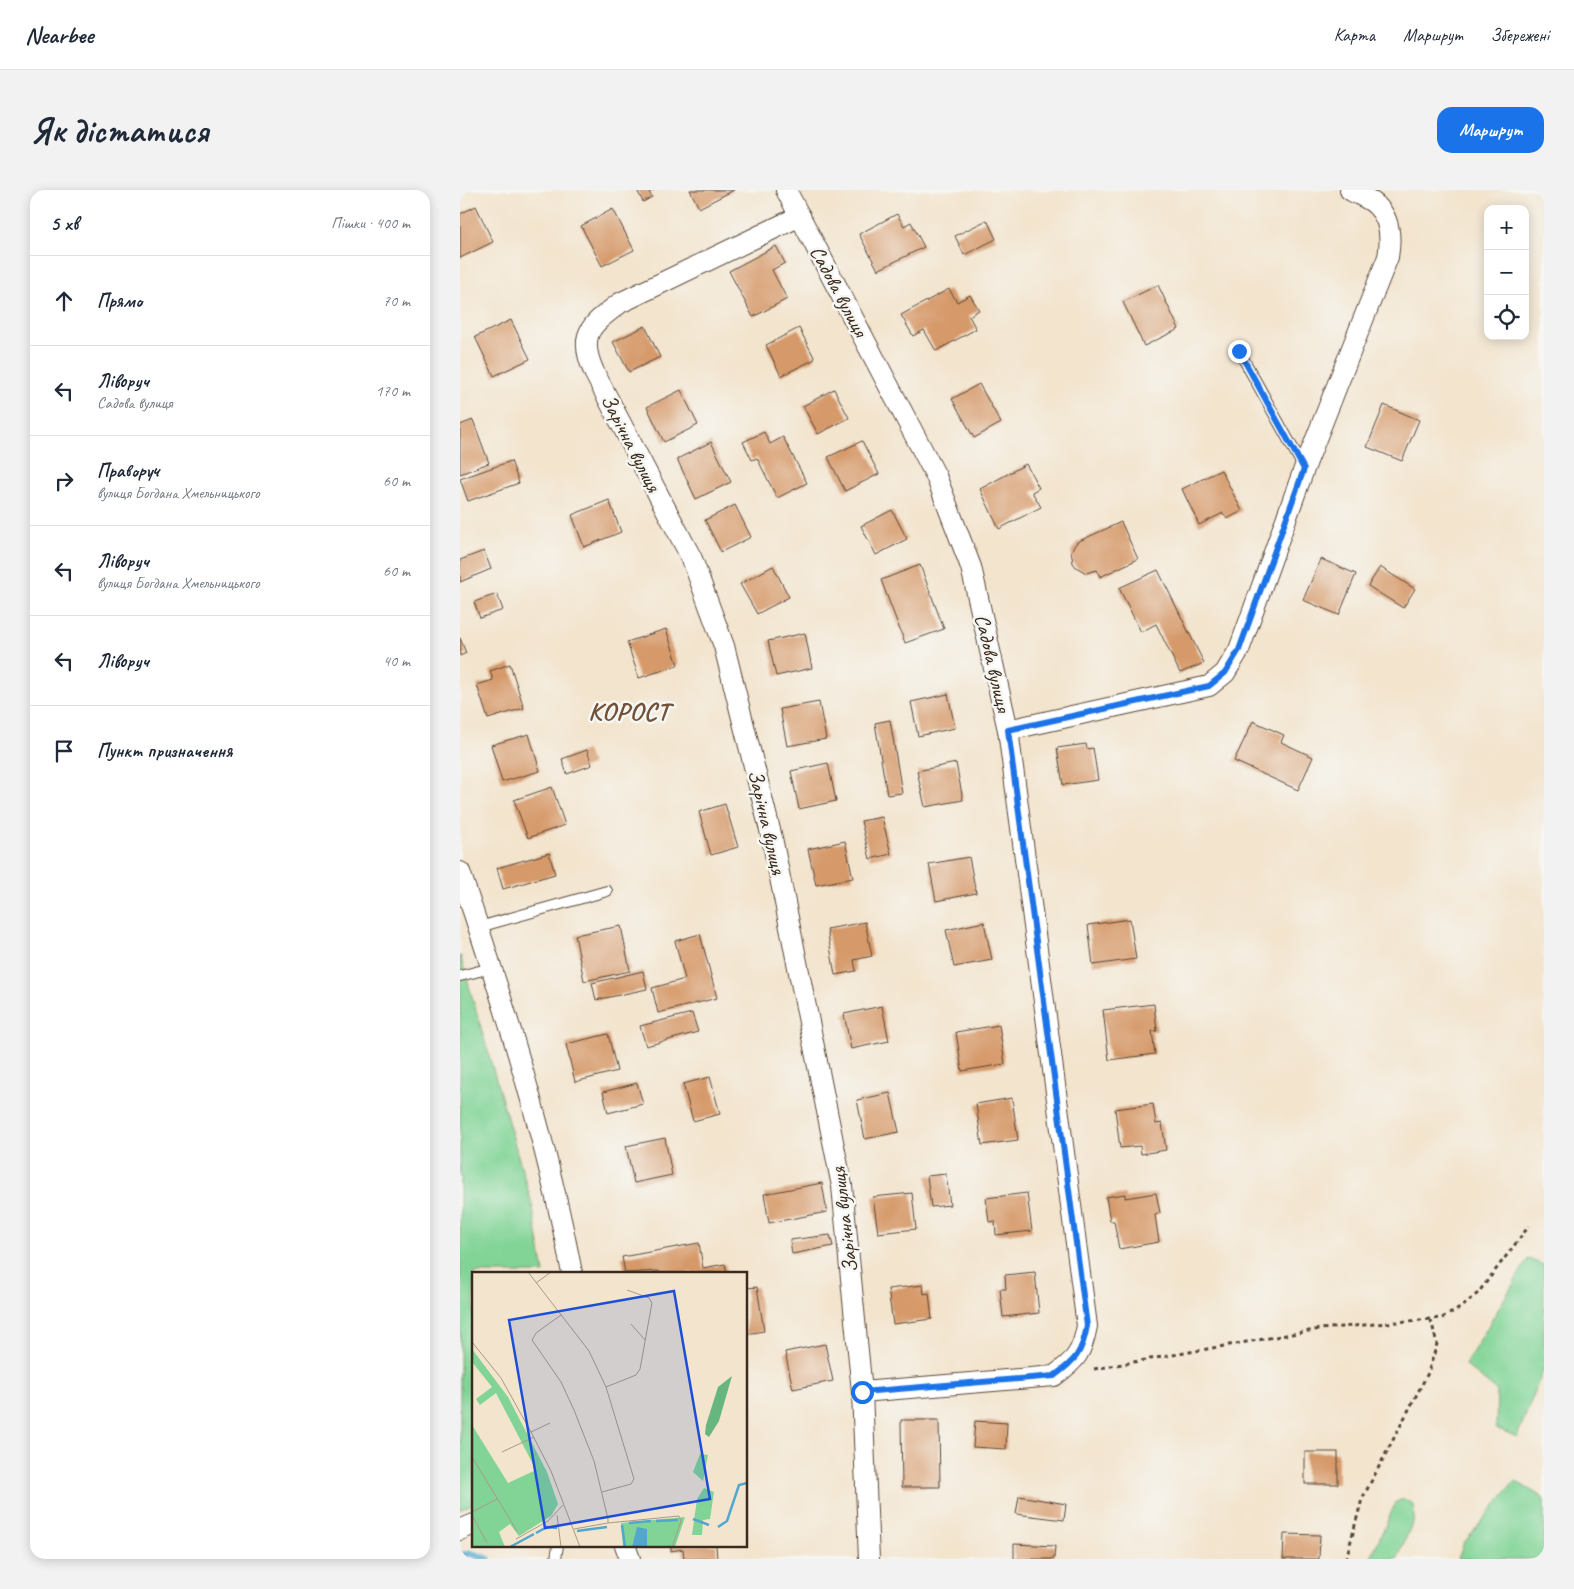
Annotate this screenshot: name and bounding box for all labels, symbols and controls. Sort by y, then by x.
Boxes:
text: Nearbee [25,20,93,50]
text: Карта [1334,24,1375,46]
text: Маршрут [1403,24,1462,46]
text: Збережені [1490,24,1549,46]
button: Маршрут [1437,107,1544,153]
text: Як дістатися [30,108,208,153]
map controls [1484,205,1529,340]
button: + [1484,205,1529,250]
text: 5 хв [50,210,78,236]
text: Пішки · 400 m [331,213,410,233]
street label: Садова вулиця [804,241,875,342]
button: − [1484,250,1529,295]
icon: ahead [50,287,78,315]
text: Прямо [97,289,142,313]
text: 70 m [383,291,410,311]
button: locate [1484,295,1529,340]
route end [1228,340,1251,363]
text: Ліворуч [97,369,149,393]
icon: left [50,377,78,405]
text: 170 m [376,381,410,401]
street label: Зарічна вулиця [595,390,667,497]
text: Садова вулиця [97,393,173,413]
text: Праворуч [97,459,159,483]
icon: right [50,467,78,495]
text: 60 m [383,471,410,491]
text: вулиця Богдана Хмельницького [97,483,260,503]
text: Ліворуч [97,549,149,573]
icon: left [50,557,78,585]
text: 60 m [383,561,410,581]
text: вулиця Богдана Хмельницького [97,573,260,593]
street label: Садова вулиця [969,612,1017,716]
icon: left [50,647,78,675]
text: Ліворуч [97,649,149,673]
text: 40 m [383,651,410,671]
district label: КОРОСТ [588,695,675,728]
icon: arrive [50,737,78,765]
text: Пункт призначення [97,739,232,763]
street label: Зарічна вулиця [742,767,792,878]
street label: Зарічна вулиця [824,1164,863,1274]
inset map [472,1272,748,1546]
route start [851,1381,874,1404]

